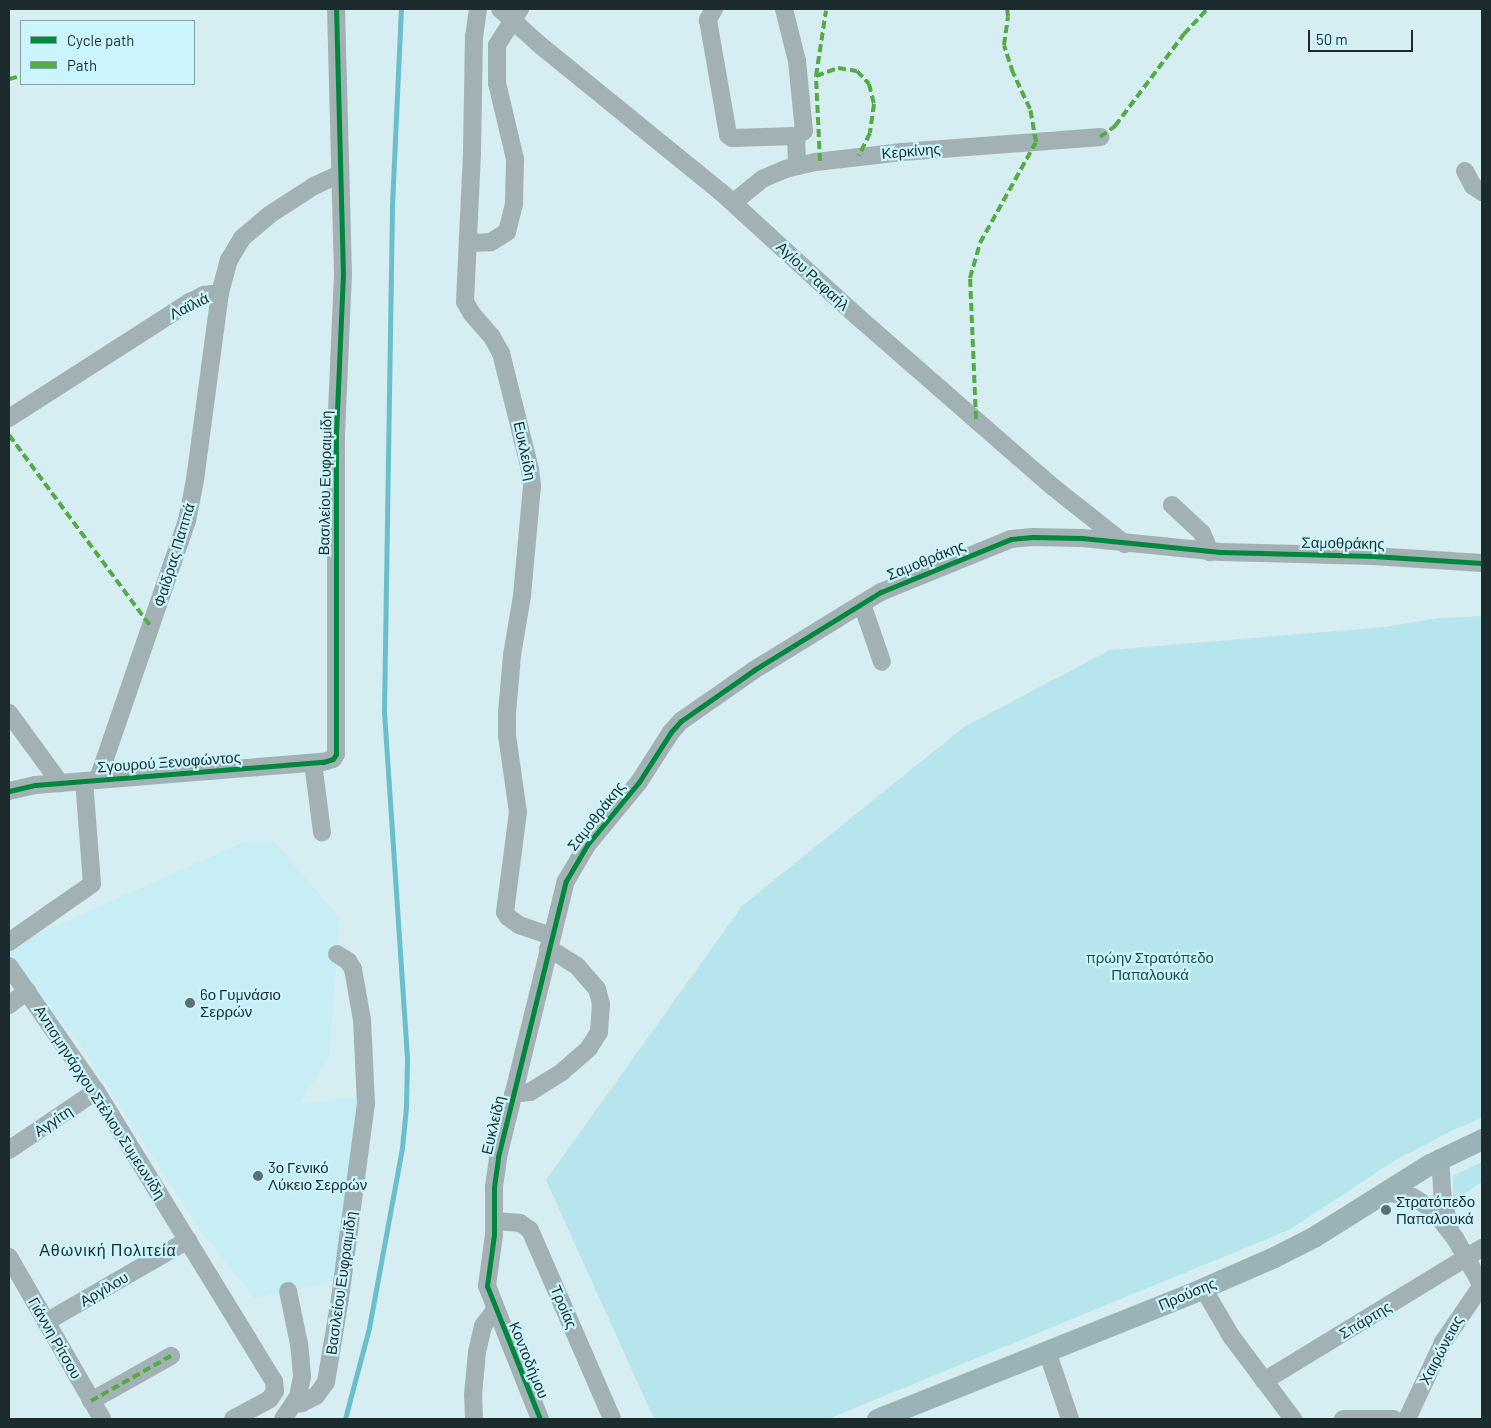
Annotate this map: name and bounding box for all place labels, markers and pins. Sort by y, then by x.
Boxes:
place label: 6ο Γυμνάσιο Σερρών [200,985,281,1020]
marker: 6ο Γυμνάσιο Σερρών [184,997,196,1009]
place label: 3ο Γενικό Λύκειο Σερρών [268,1158,367,1193]
marker: 3ο Γενικό Λύκειο Σερρών [252,1170,264,1182]
place label: Στρατόπεδο Παπαλουκά [1396,1192,1475,1227]
marker: Στρατόπεδο Παπαλουκά [1380,1204,1392,1216]

